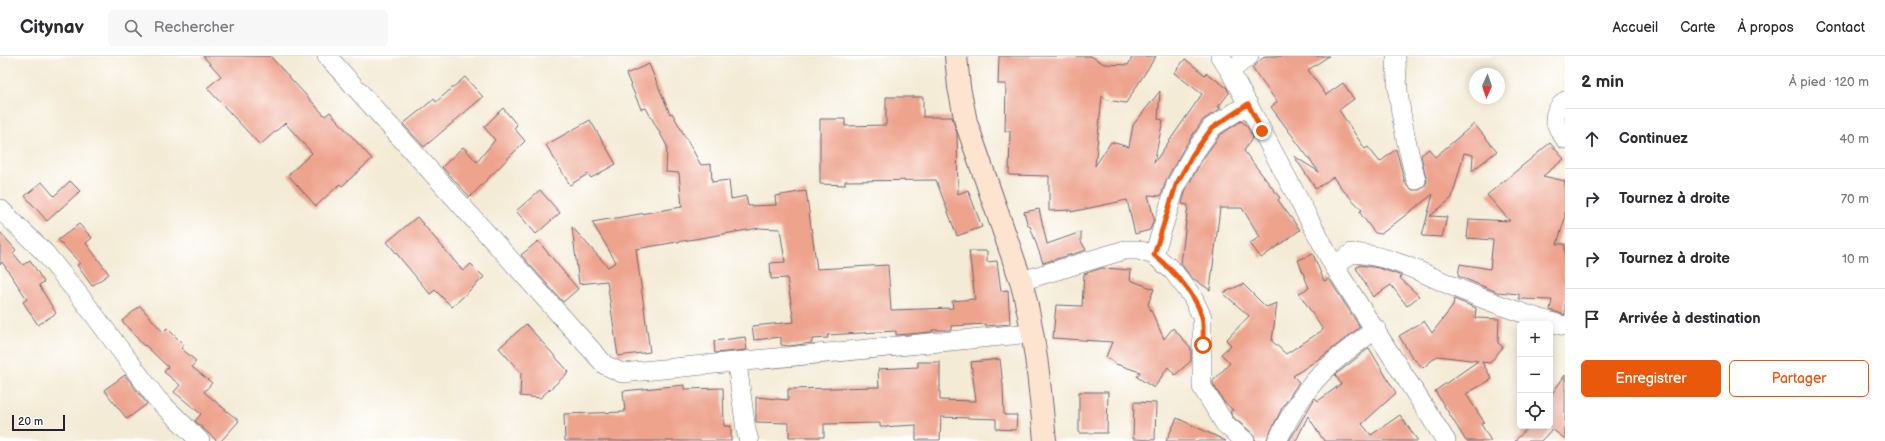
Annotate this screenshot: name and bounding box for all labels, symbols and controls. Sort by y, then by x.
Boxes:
search box [108,10,388,46]
text: Citynav [20,16,84,39]
icon: search [122,17,144,39]
text: Rechercher [154,18,234,37]
text: Accueil [1612,19,1658,36]
text: Carte [1680,19,1715,36]
text: À propos [1737,19,1794,36]
text: Contact [1816,19,1865,36]
north arrow [1469,68,1505,104]
text: 2 min [1581,72,1624,92]
text: À pied · 120 m [1789,74,1869,90]
route end [1253,122,1271,140]
icon: ahead [1581,128,1603,150]
text: Continuez [1619,129,1688,148]
text: 40 m [1839,131,1869,147]
icon: right [1581,188,1603,210]
text: Tournez à droite [1619,189,1730,208]
text: 70 m [1841,191,1869,207]
icon: right [1581,248,1603,270]
text: Tournez à droite [1619,249,1730,268]
text: 10 m [1842,251,1869,267]
icon: arrive [1581,308,1603,330]
text: Arrivée à destination [1619,309,1761,328]
map controls [1517,321,1553,429]
button: + [1517,321,1553,357]
route start [1194,336,1212,354]
button: − [1517,357,1553,393]
button: Enregistrer [1581,360,1721,397]
button: Partager [1729,360,1869,397]
button: locate [1517,393,1553,429]
scale bar [12,413,65,432]
text: 20 m [18,415,43,428]

